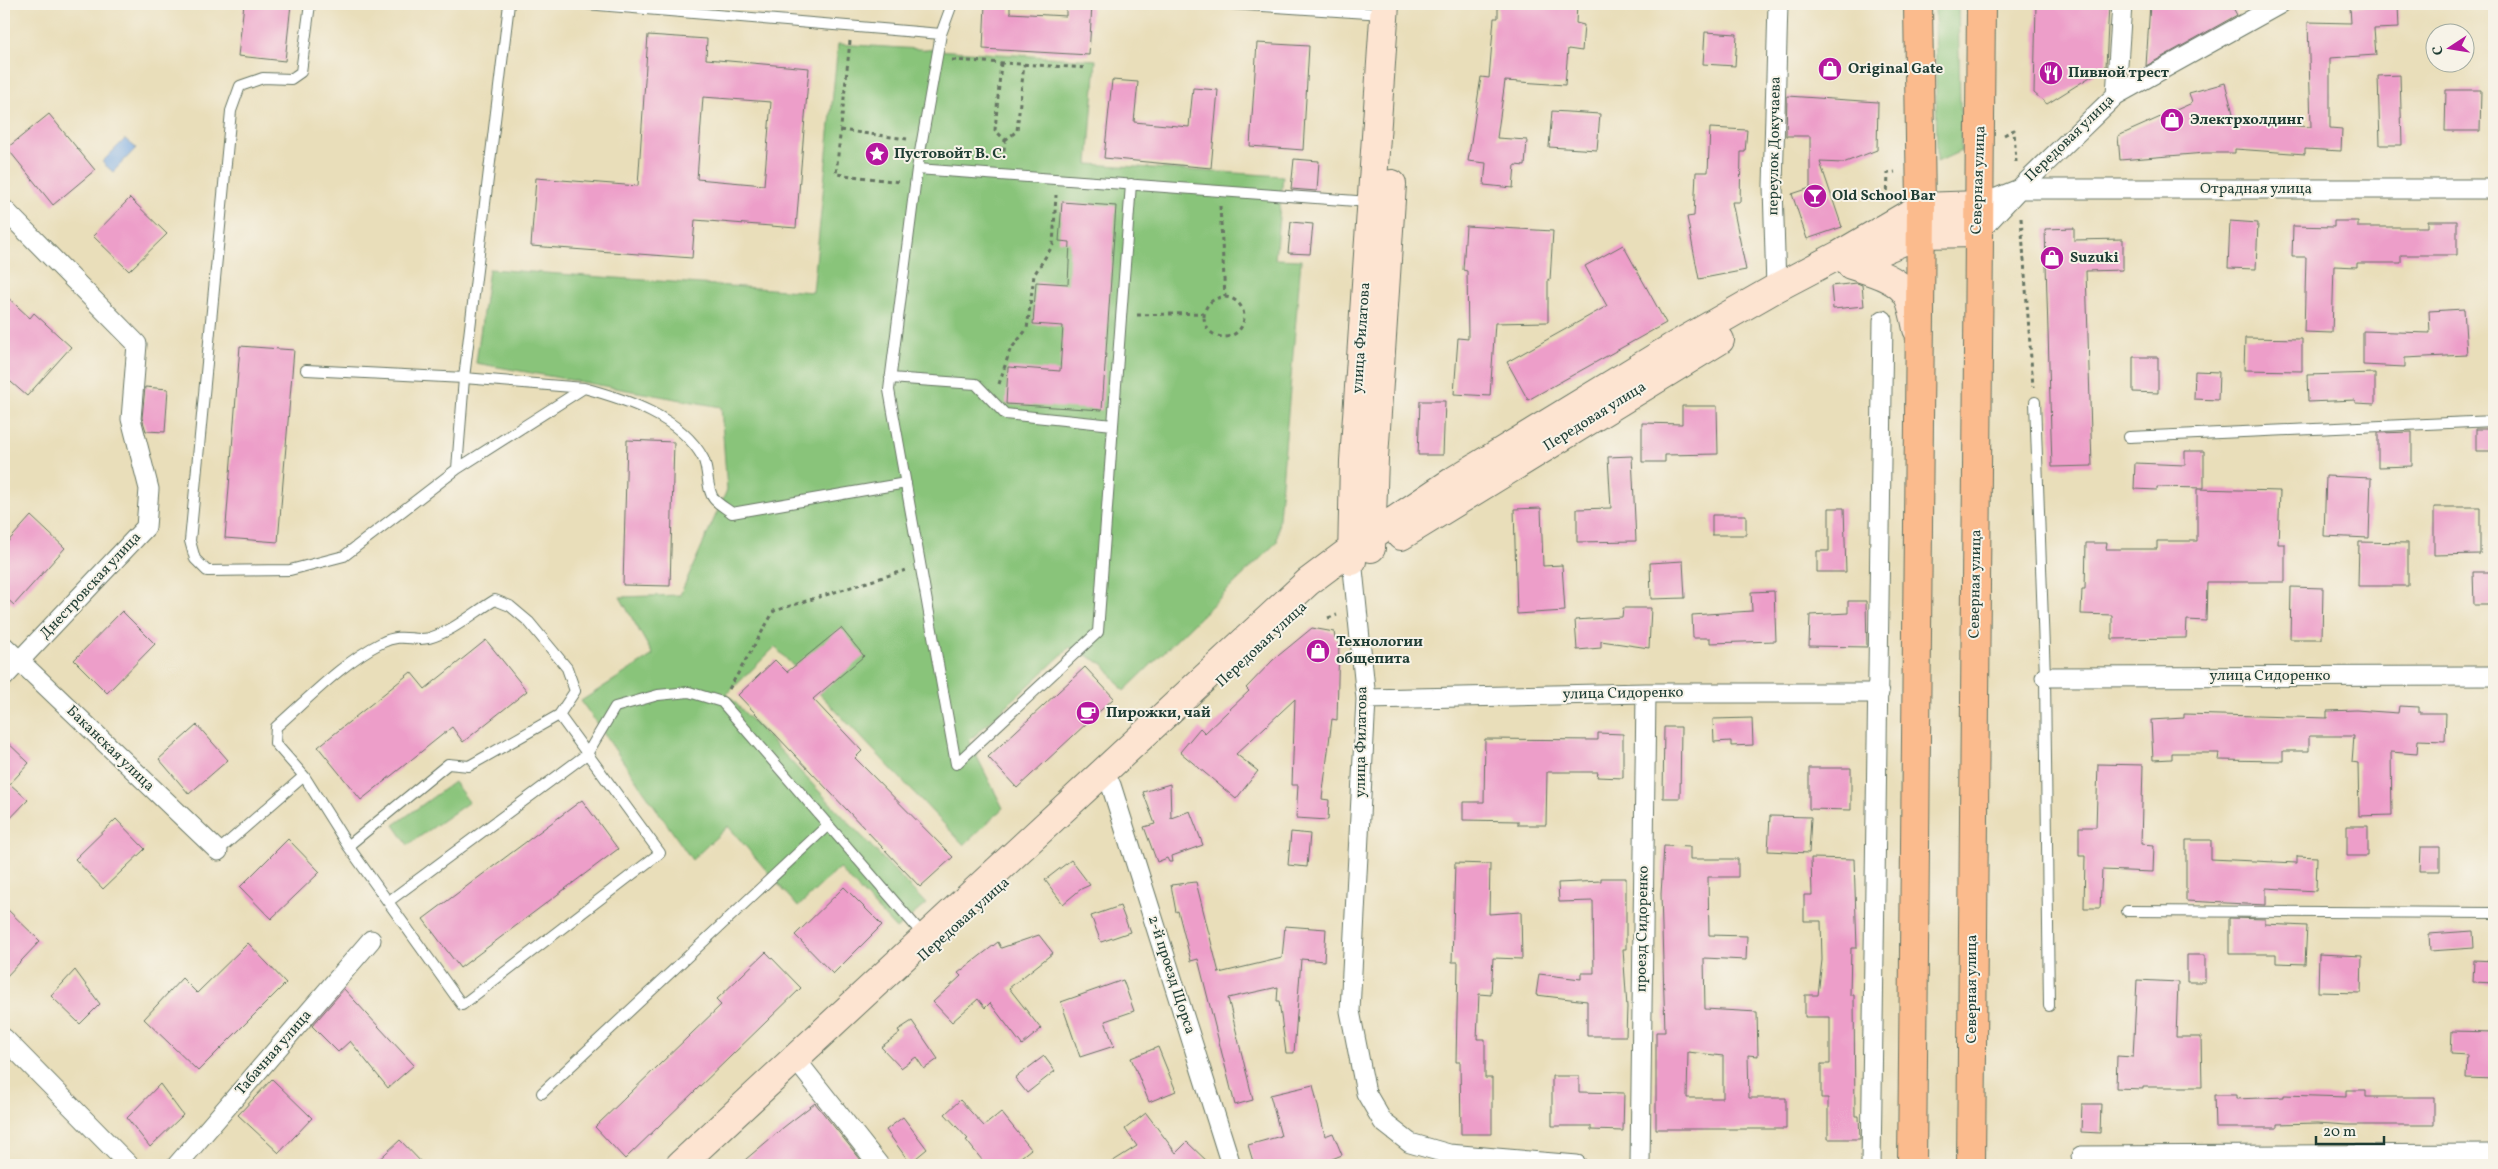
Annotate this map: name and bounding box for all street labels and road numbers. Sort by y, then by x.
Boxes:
street label: переулок Докучаева [1763,76,1787,216]
street label: Передовая улица [2020,91,2120,187]
street label: Северная улица [1967,125,1991,235]
street label: Отрадная улица [2200,179,2312,200]
street label: улица Филатова [1348,282,1376,394]
street label: Передовая улица [1540,377,1650,457]
street label: Днестровская улица [36,528,146,644]
street label: Северная улица [1965,529,1987,639]
street label: Передовая улица [1212,597,1312,693]
street label: улица Сидоренко [2210,666,2330,687]
street label: улица Сидоренко [1562,682,1684,706]
street label: улица Филатова [1351,686,1373,798]
street label: Баканская улица [61,701,159,797]
street label: проезд Сидоренко [1631,866,1655,992]
street label: Передовая улица [913,873,1015,967]
street label: 2-й проезд Щорса [1142,913,1200,1037]
street label: Северная улица [1962,935,1983,1043]
street label: Табачная улица [231,1006,317,1100]

